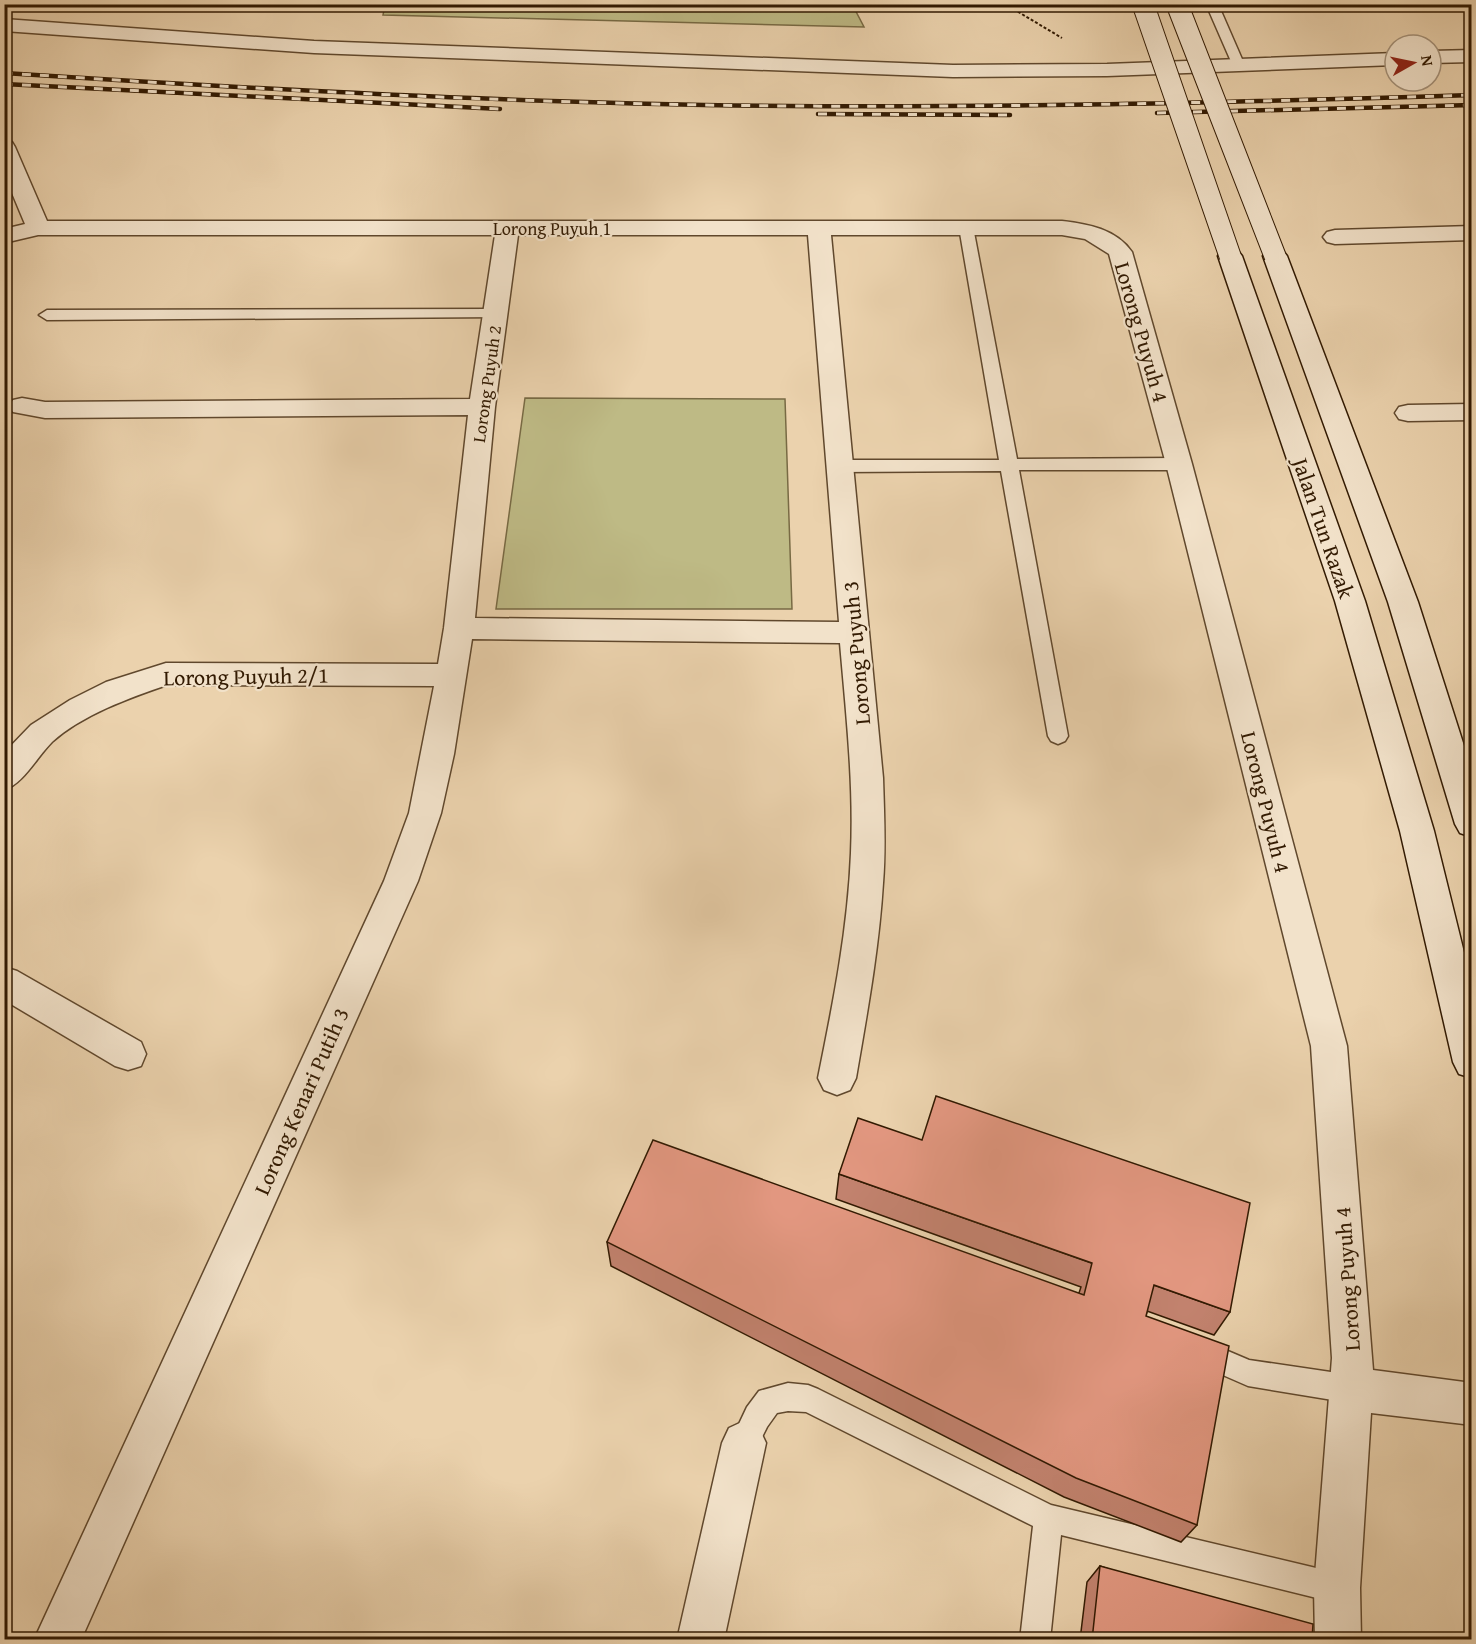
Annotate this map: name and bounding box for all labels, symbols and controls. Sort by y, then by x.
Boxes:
north arrow [1383,33,1443,93]
text: N [1415,53,1441,68]
street label: Lorong Puyuh 1 [493,215,611,242]
street label: Lorong Puyuh 4 [1107,258,1177,406]
street label: Lorong Puyuh 2 [465,324,508,444]
street label: Jalan Tun Razak [1284,451,1363,603]
street label: Lorong Puyuh 3 [834,580,878,726]
street label: Lorong Puyuh 2/1 [163,659,329,693]
street label: Lorong Puyuh 4 [1233,728,1299,876]
street label: Lorong Kenari Putih 3 [245,1002,357,1200]
street label: Lorong Puyuh 4 [1326,1206,1368,1352]

